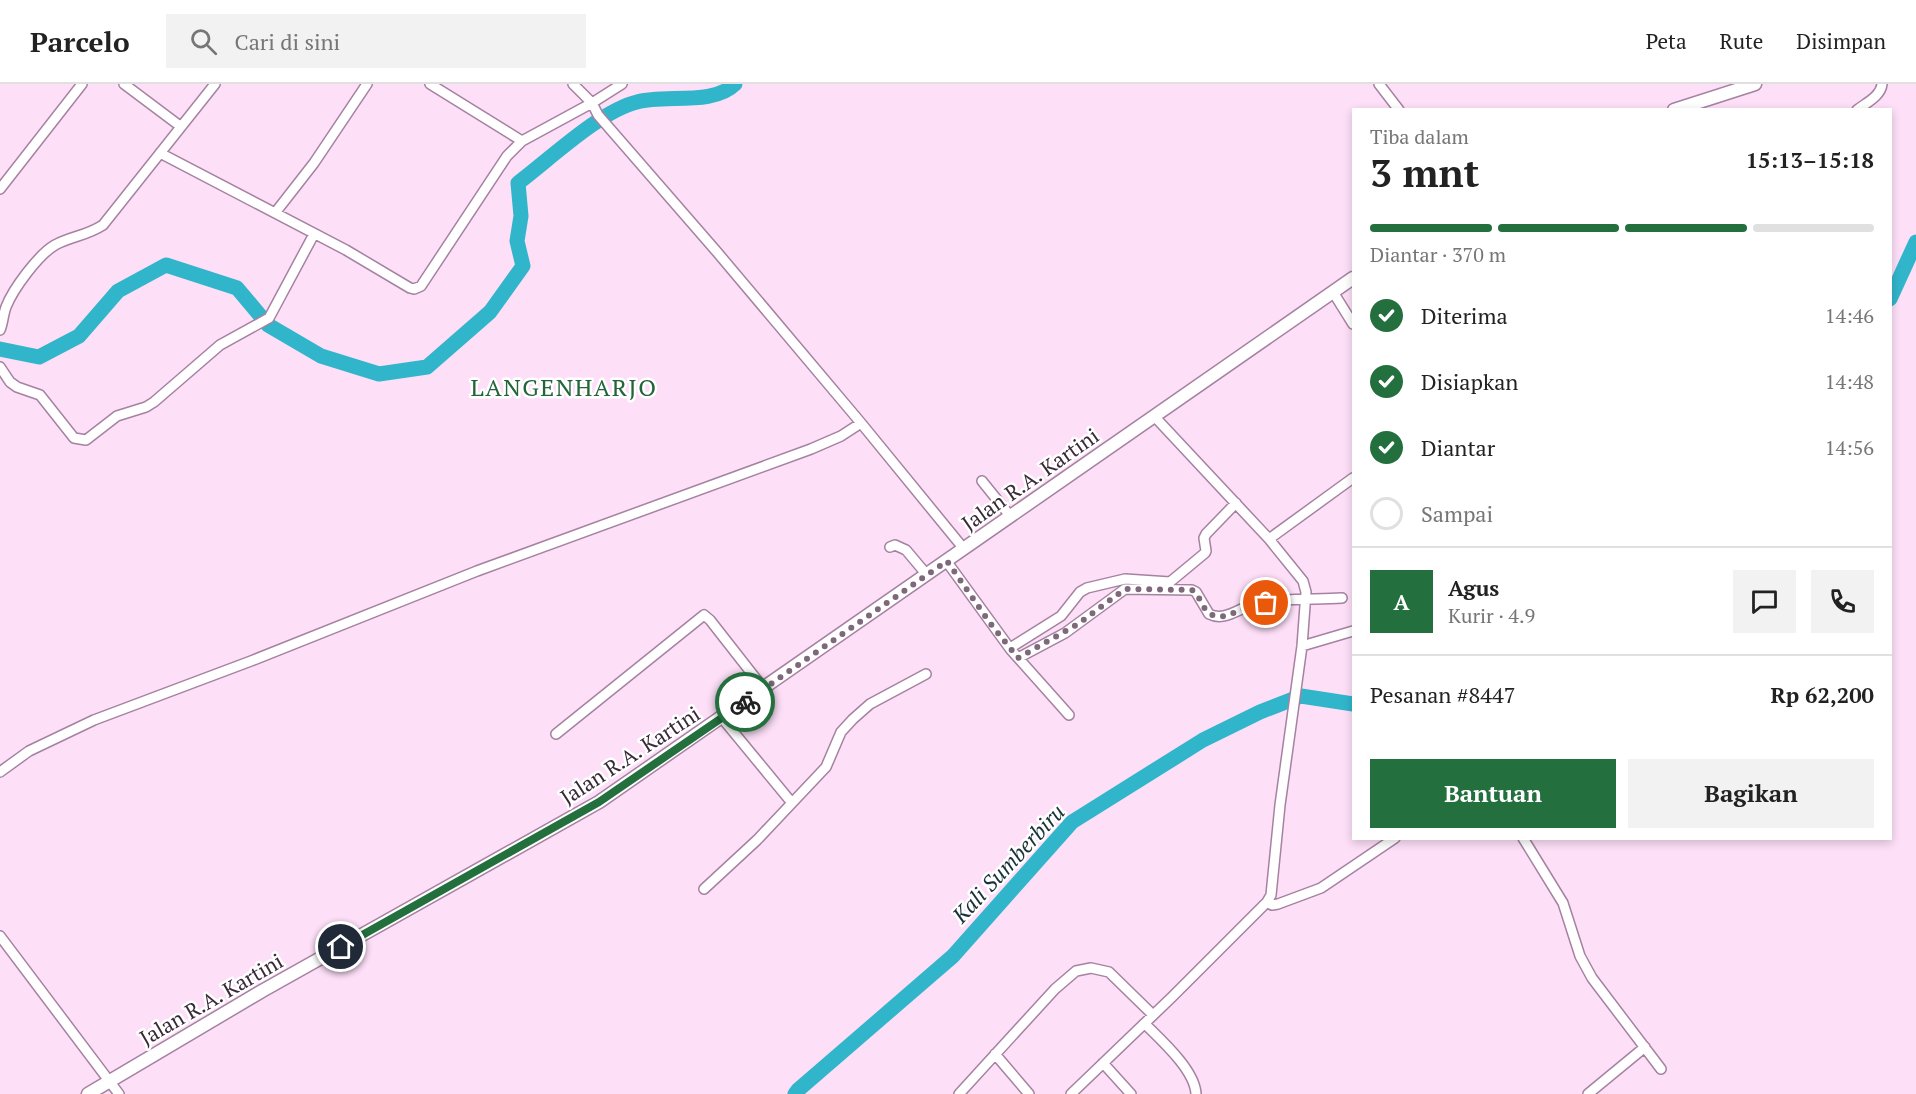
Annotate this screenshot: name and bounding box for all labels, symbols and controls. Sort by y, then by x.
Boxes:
search box [166,14,586,68]
text: Parcelo [30,23,130,60]
icon: search [187,25,220,58]
text: Cari di sini [235,27,340,56]
text: Peta [1646,27,1687,55]
text: Rute [1720,27,1763,55]
text: Disimpan [1796,27,1886,55]
text: Tiba dalam [1370,123,1469,150]
text: 15:13–15:18 [1746,145,1874,174]
text: 3 mnt [1370,146,1479,198]
text: Diantar · 370 m [1370,241,1506,268]
icon: check [1370,299,1403,332]
text: Diterima [1421,301,1508,330]
text: 14:46 [1825,302,1874,329]
icon: check [1370,365,1403,398]
text: Disiapkan [1421,367,1518,396]
text: 14:48 [1825,368,1874,395]
district label: LANGENHARJO [471,371,657,403]
street label: Jalan R.A. Kartini [956,421,1104,537]
icon: check [1370,431,1403,464]
text: Diantar [1421,433,1495,462]
text: 14:56 [1825,434,1874,461]
text: Sampai [1421,499,1493,528]
button: chat [1733,570,1796,633]
button: phone [1811,570,1874,633]
text: Agus [1448,573,1499,602]
pin [1240,577,1291,628]
icon: bag [1249,586,1282,619]
text: A [1393,587,1410,616]
text: Kurir · 4.9 [1448,602,1535,629]
courier [715,672,775,732]
text: Pesanan #8447 [1370,680,1515,709]
text: Rp 62,200 [1770,680,1874,709]
icon: bike [729,686,762,719]
street label: Jalan R.A. Kartini [555,699,705,811]
button: Bantuan [1370,759,1616,828]
button: Bagikan [1628,759,1874,828]
water label: Kali Sumberbiru [945,797,1070,929]
pin [315,921,366,972]
icon: home [324,930,357,963]
street label: Jalan R.A. Kartini [134,947,288,1051]

